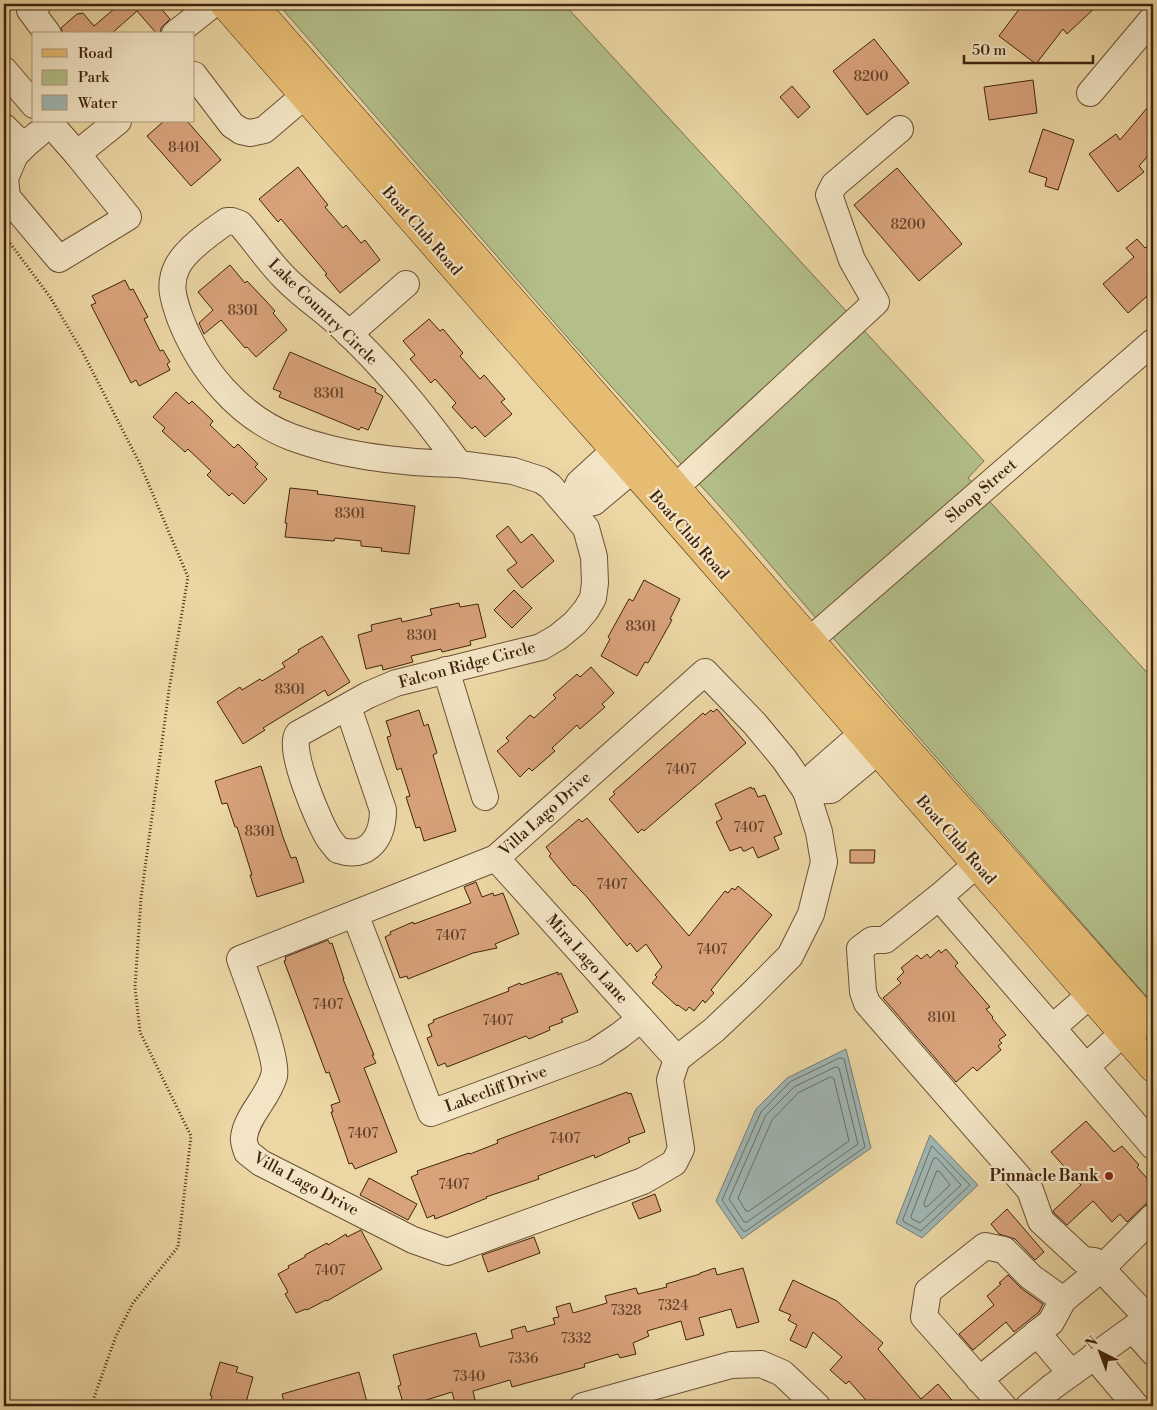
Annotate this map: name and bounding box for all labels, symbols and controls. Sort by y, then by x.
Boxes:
legend [32,32,195,122]
scale bar [964,32,1093,64]
text: 50 m [972,41,1006,60]
text: Road [78,44,113,63]
text: Park [78,68,110,87]
house number: 8200 [853,68,889,86]
text: Water [77,94,118,113]
house number: 8401 [168,139,200,157]
street label: Boat Club Road [377,182,466,280]
house number: 8200 [890,216,926,234]
street label: Lake Country Circle [264,254,382,370]
house number: 8301 [227,302,259,320]
house number: 8301 [313,385,345,403]
street label: Sloop Street [941,454,1021,527]
street label: Boat Club Road [644,486,733,584]
house number: 8301 [334,505,366,523]
house number: 8301 [625,618,657,636]
house number: 8301 [406,627,438,645]
street label: Falcon Ridge Circle [396,637,538,693]
house number: 8301 [274,681,306,699]
house number: 7407 [666,761,696,779]
street label: Villa Lago Drive [494,768,595,861]
street label: Boat Club Road [911,791,1000,889]
house number: 7407 [734,819,764,837]
house number: 8301 [244,823,276,841]
house number: 7407 [597,876,627,894]
street label: Mira Lago Lane [542,910,632,1008]
house number: 7407 [436,927,466,945]
house number: 7407 [697,941,727,959]
house number: 7407 [313,996,343,1014]
house number: 8101 [928,1009,956,1027]
house number: 7407 [483,1012,513,1030]
street label: Lakecliff Drive [442,1061,550,1117]
house number: 7407 [348,1125,378,1143]
house number: 7407 [550,1130,580,1148]
street label: Villa Lago Drive [249,1147,362,1220]
place label: Pinnacle Bank [989,1166,1100,1186]
marker: Pinnacle Bank [1103,1170,1115,1182]
house number: 7407 [439,1176,469,1194]
house number: 7407 [315,1262,345,1280]
house number: 7324 [657,1297,689,1315]
house number: 7328 [610,1302,642,1320]
north arrow [1074,1328,1124,1378]
house number: 7332 [561,1330,591,1348]
text: N [1082,1333,1102,1353]
house number: 7336 [508,1350,539,1368]
house number: 7340 [453,1368,485,1386]

